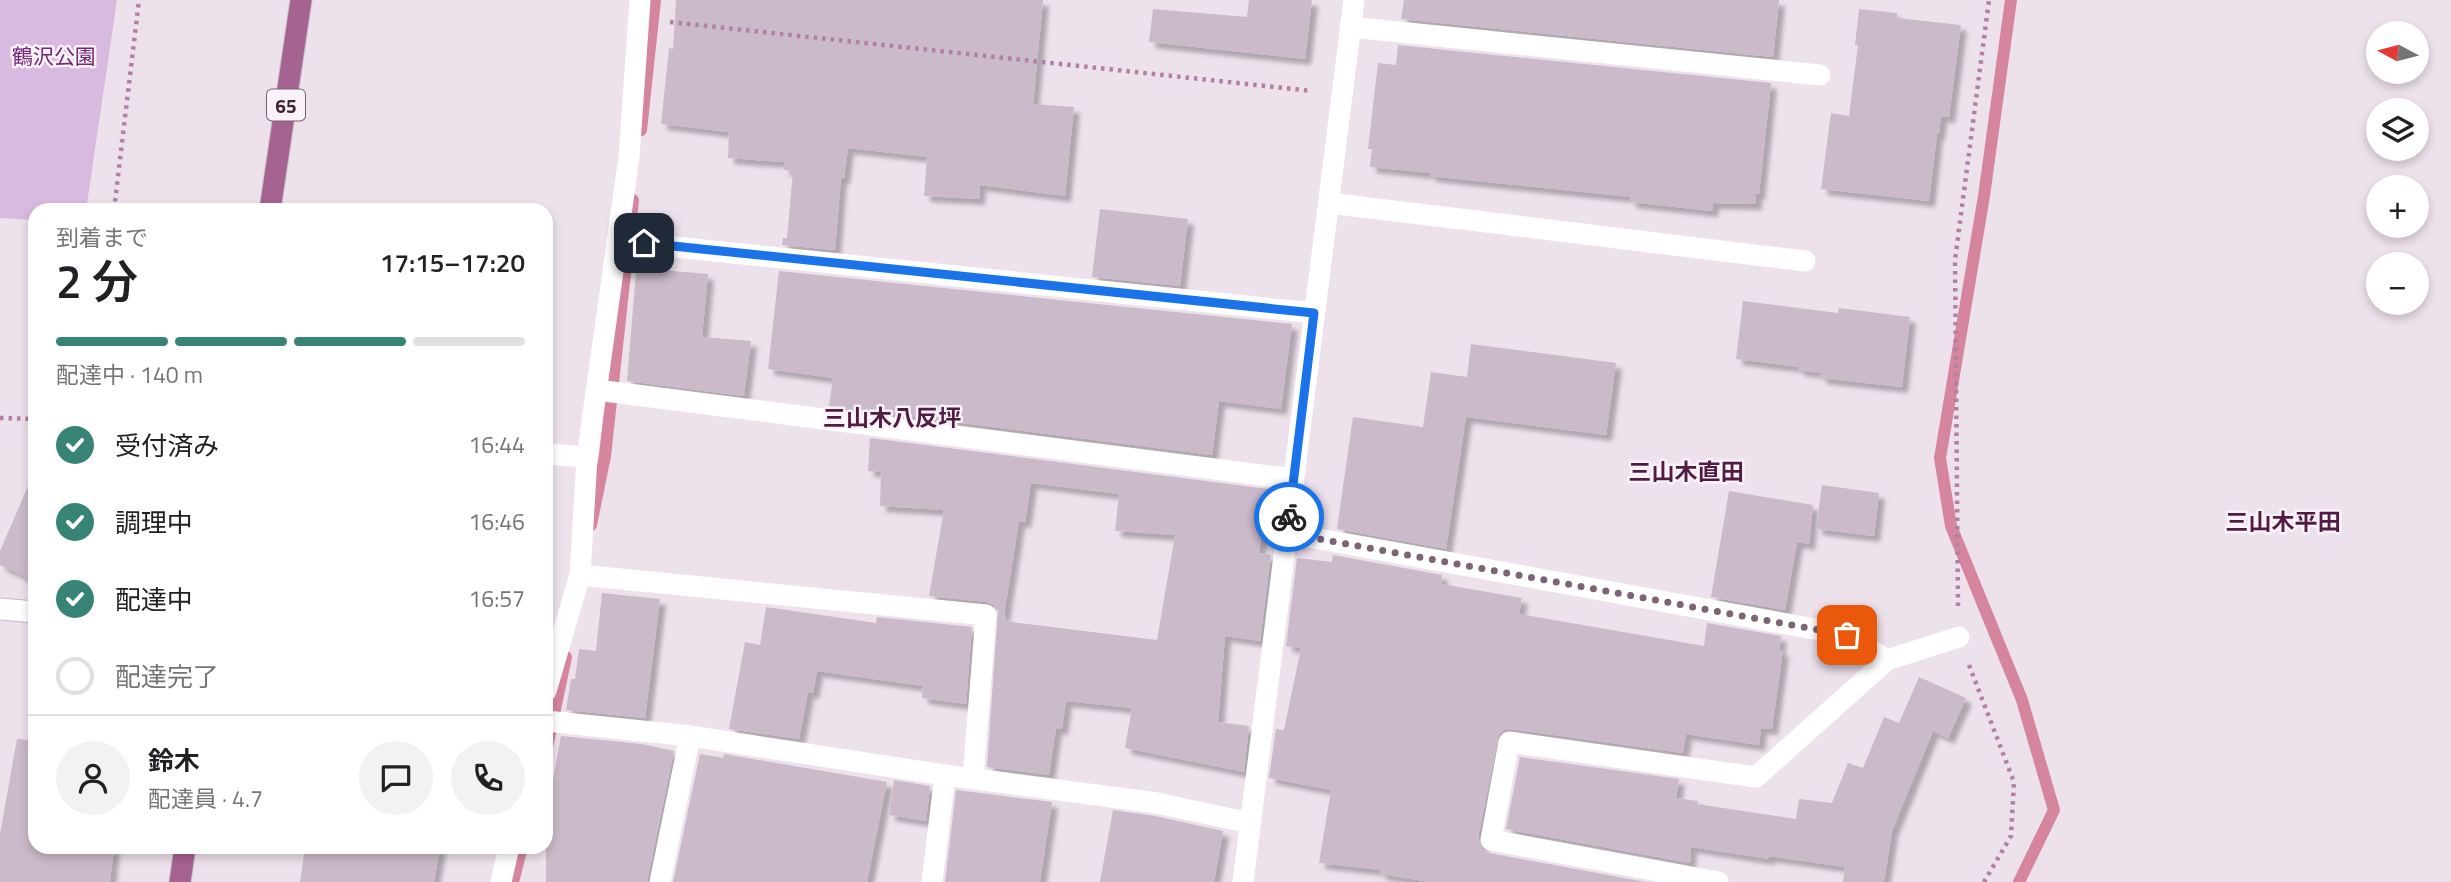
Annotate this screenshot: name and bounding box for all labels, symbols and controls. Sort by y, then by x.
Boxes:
north arrow [2366,21,2429,84]
map controls [2366,21,2429,315]
park label: 鶴沢公園 [12,40,96,72]
road number: 65 [267,90,305,120]
button: layers [2366,98,2429,161]
button: + [2366,175,2429,238]
pin [614,213,674,273]
text: 到着まで [56,220,148,255]
icon: home [625,224,663,262]
text: 17:15–17:20 [380,243,525,282]
text: 2 分 [56,246,138,316]
button: − [2366,252,2429,315]
text: 配達中 · 140 m [56,357,203,392]
district label: 三山木八反坪 [823,400,961,435]
icon: check [56,426,94,464]
text: 受付済み [115,426,219,465]
text: 16:44 [468,427,525,462]
district label: 三山木直田 [1629,454,1744,489]
courier [1254,482,1324,552]
icon: bike [1270,498,1308,536]
icon: check [56,503,94,541]
text: 調理中 [115,503,193,542]
text: 16:46 [468,504,525,539]
district label: 三山木平田 [2226,504,2341,539]
icon: check [56,580,94,618]
text: 配達中 [115,580,193,619]
text: 16:57 [468,581,525,616]
pin [1817,605,1877,665]
icon: bag [1828,616,1866,654]
text: 配達完了 [115,657,219,696]
button: person [56,741,130,815]
text: 鈴木 [148,741,200,780]
button: chat [359,741,433,815]
button: phone [451,741,525,815]
text: 配達員 · 4.7 [148,781,263,816]

